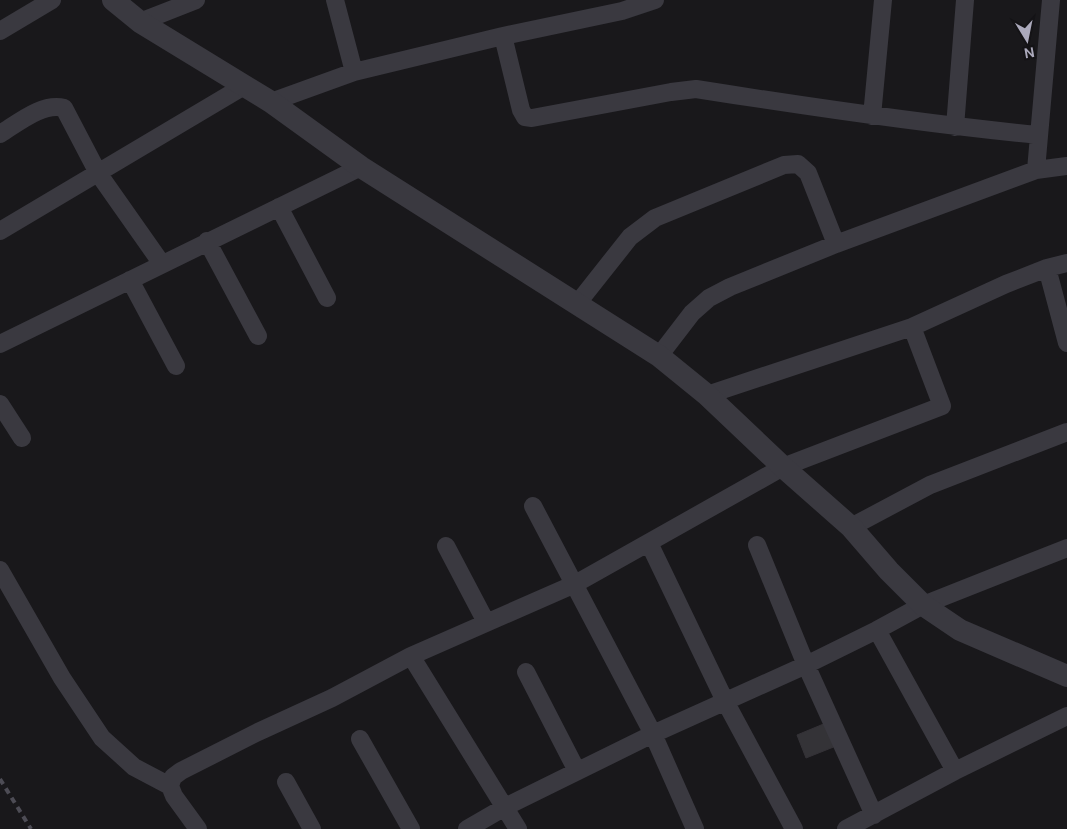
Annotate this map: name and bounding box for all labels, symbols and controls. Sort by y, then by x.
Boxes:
north arrow [1002,15,1052,65]
text: N [1023,43,1036,63]

